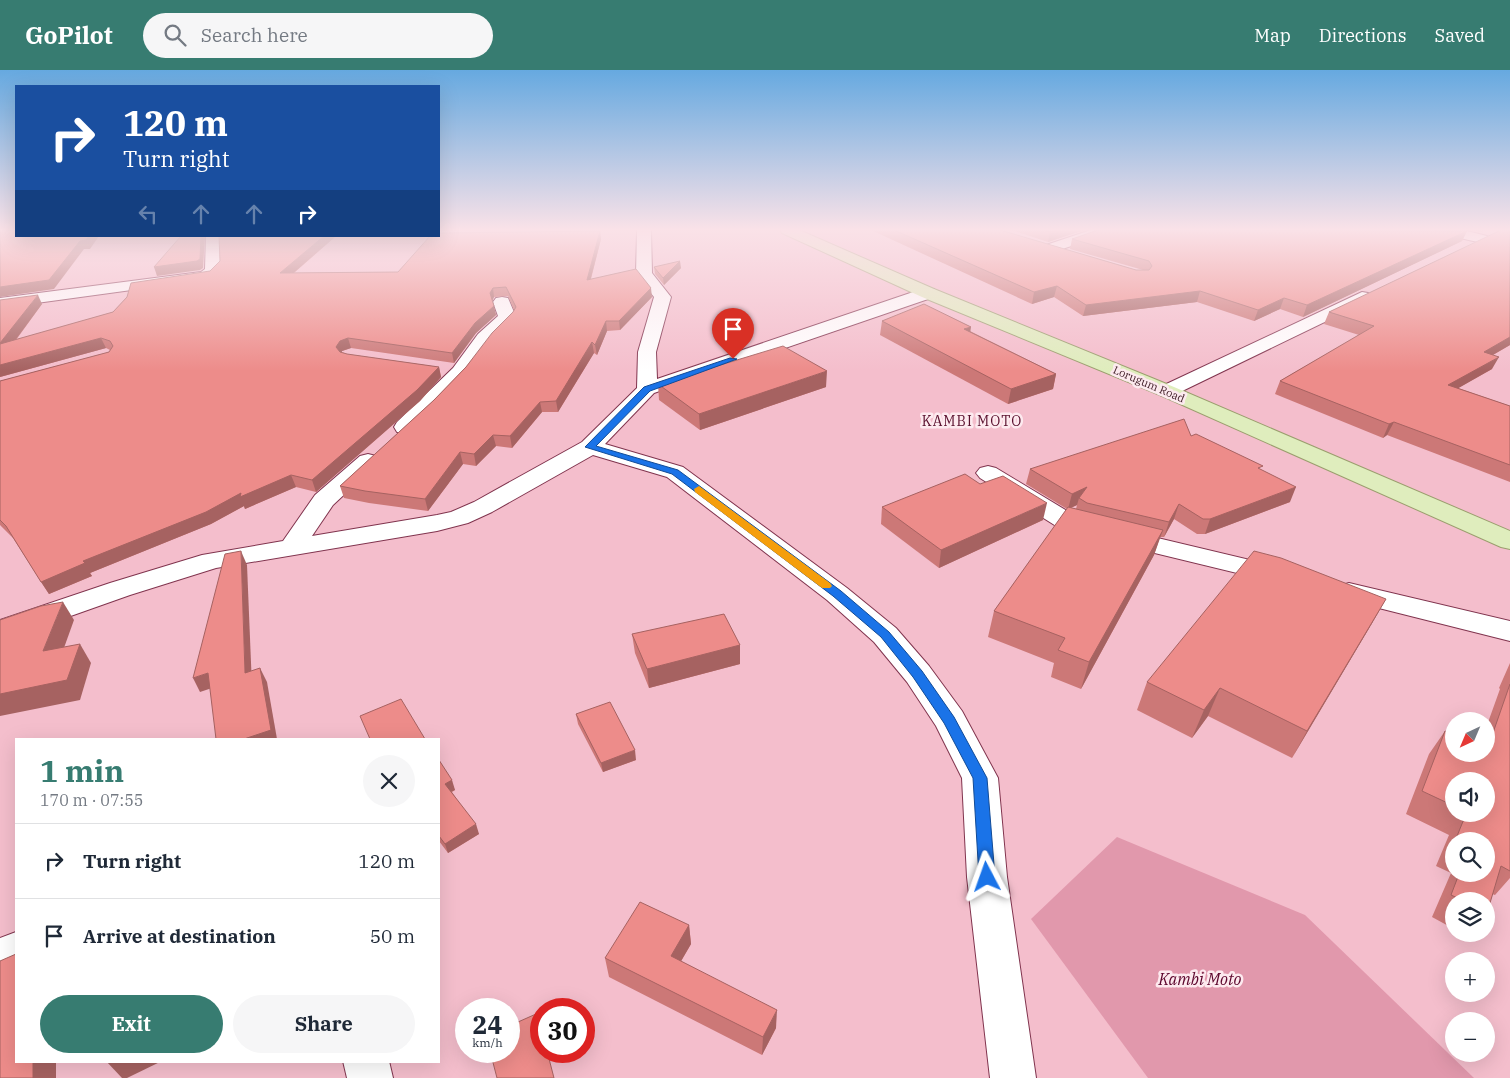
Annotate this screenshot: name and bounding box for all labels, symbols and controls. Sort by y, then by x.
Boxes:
search box [143,13,493,58]
text: GoPilot [25,19,113,51]
icon: search [161,21,189,49]
text: Search here [201,23,308,47]
text: Map [1254,24,1291,47]
text: Directions [1319,24,1407,47]
text: Saved [1435,24,1485,47]
text: 120 m [123,100,228,146]
icon: right [40,105,105,170]
text: Turn right [123,144,230,173]
icon: left [134,200,162,228]
icon: ahead [187,200,215,228]
icon: ahead [240,200,268,228]
icon: right [293,200,321,228]
pin [712,308,754,359]
icon: arrive [719,315,747,343]
street label: Lorugum Road [1111,363,1187,406]
district label: KAMBI MOTO [922,412,1022,430]
north arrow [1445,712,1495,762]
map controls [1445,712,1495,1062]
text: 1 min [40,751,124,790]
button: close [363,755,415,807]
button: sound [1445,772,1495,822]
text: 170 m · 07:55 [40,790,143,810]
button: search [1445,832,1495,882]
icon: right [40,847,68,875]
text: Turn right [83,849,181,873]
text: 120 m [358,849,415,873]
position arrow [960,850,1012,902]
button: layers [1445,892,1495,942]
icon: arrive [40,922,68,950]
text: Arrive at destination [83,924,276,948]
text: 50 m [370,924,415,948]
button: + [1445,952,1495,1002]
park label: Kambi Moto [1158,969,1242,989]
button: Exit [40,995,223,1053]
button: Share [233,995,415,1053]
speed limit sign: 30 [530,998,595,1063]
text: 24 [472,1008,503,1041]
button: − [1445,1012,1495,1062]
text: km/h [472,1035,503,1050]

